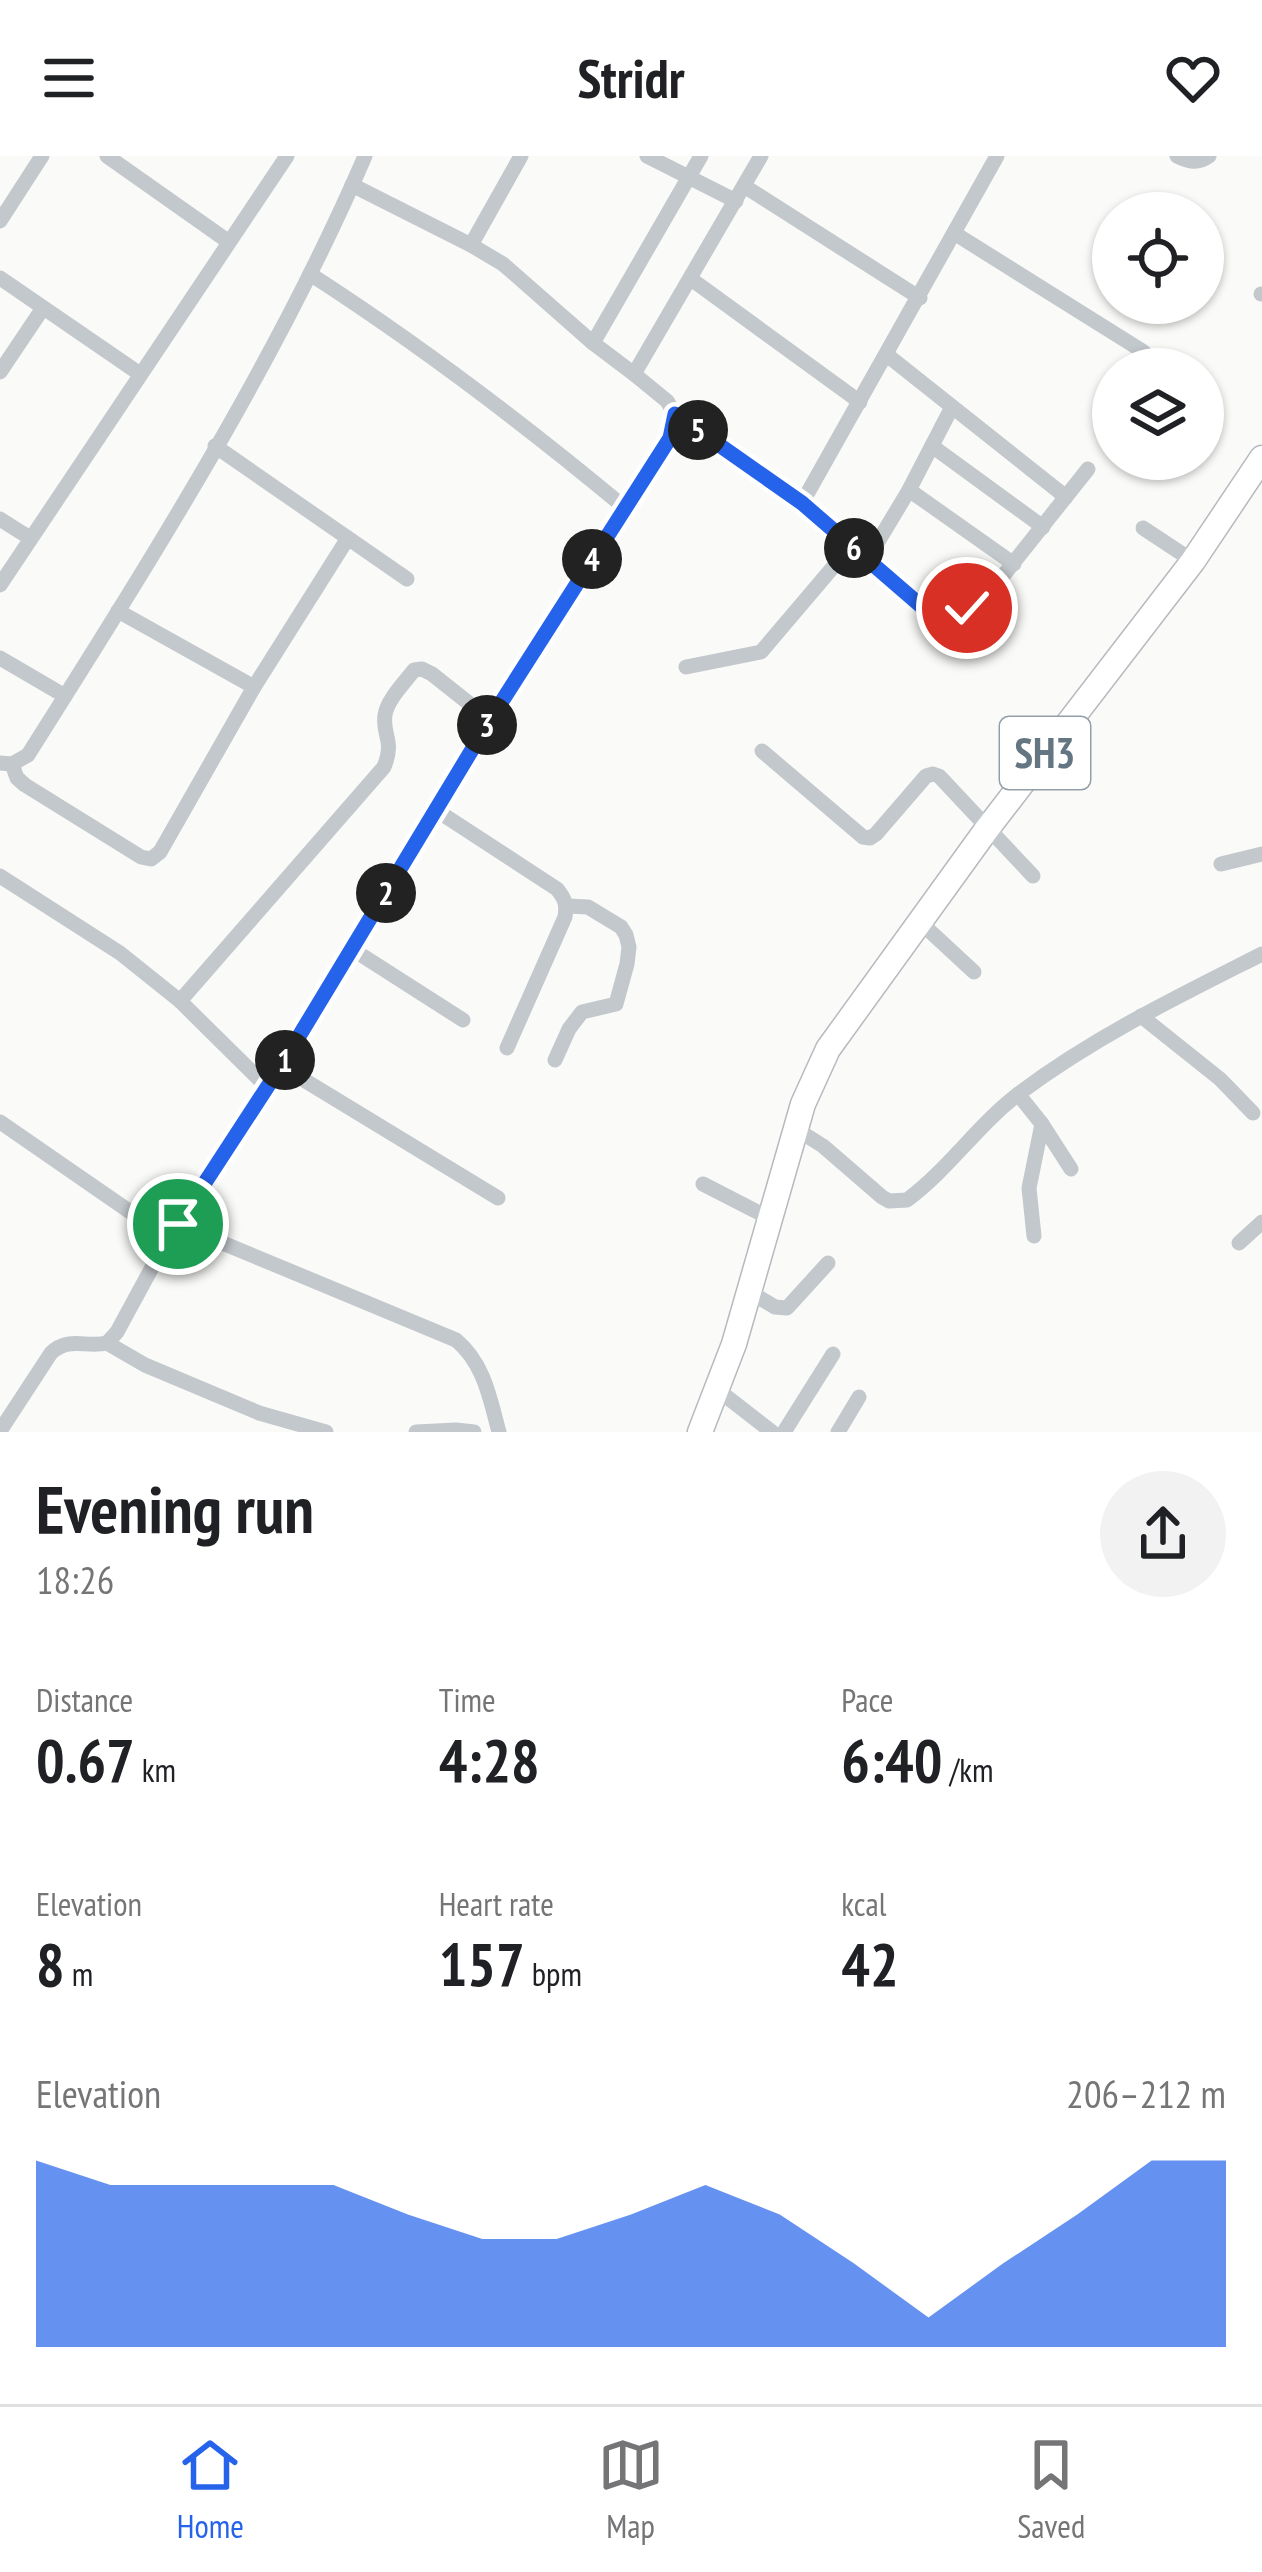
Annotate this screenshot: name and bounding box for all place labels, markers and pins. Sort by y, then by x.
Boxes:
pin: 5 [668,400,728,460]
pin: 6 [824,518,884,578]
pin: 4 [562,529,622,589]
pin [916,557,1018,659]
pin: 3 [457,695,517,755]
pin: 2 [356,863,416,923]
pin: 1 [255,1030,315,1090]
pin [127,1173,229,1275]

